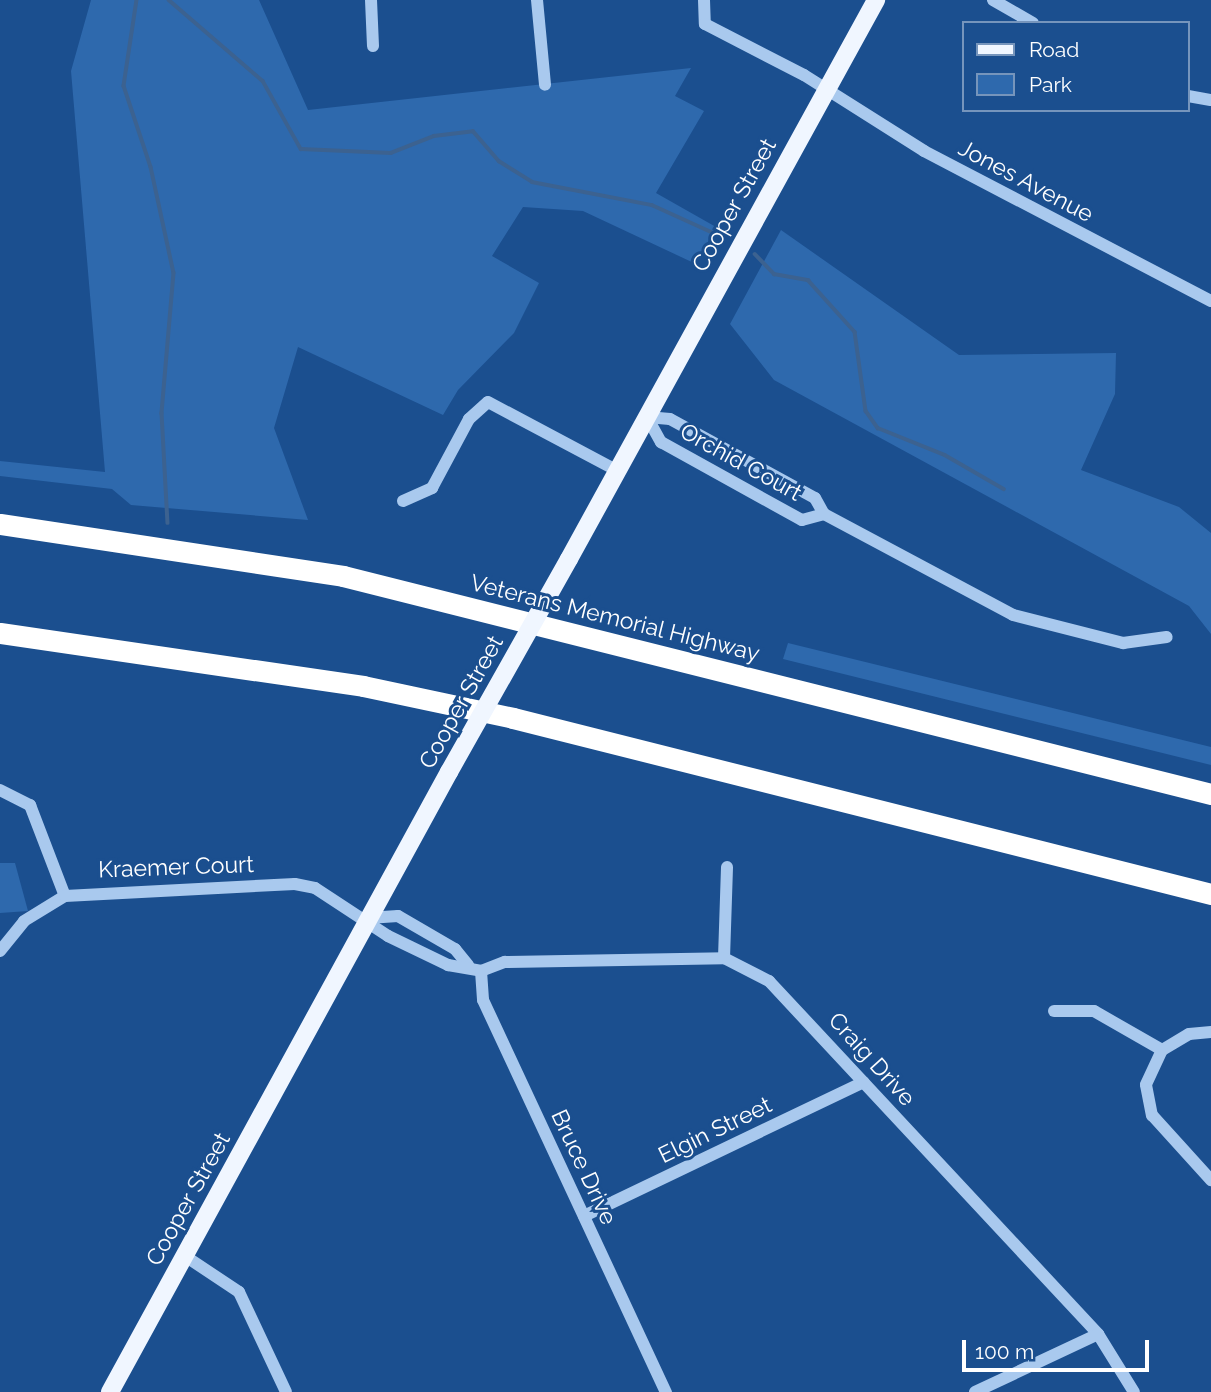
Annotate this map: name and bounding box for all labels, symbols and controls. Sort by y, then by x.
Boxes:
legend [962,21,1190,112]
text: Road [1029,37,1079,62]
text: Park [1029,72,1072,97]
street label: Cooper Street [686,133,782,277]
street label: Jones Avenue [954,134,1098,228]
street label: Orchid Court [675,417,807,507]
street label: Veterans Memorial Highway [467,569,763,667]
street label: Cooper Street [413,630,509,774]
street label: Kraemer Court [97,850,255,884]
street label: Craig Drive [823,1007,921,1111]
street label: Elgin Street [654,1091,776,1169]
street label: Bruce Drive [545,1105,623,1229]
street label: Cooper Street [140,1127,236,1271]
scale bar [966,1326,1153,1370]
text: 100 m [975,1339,1034,1364]

